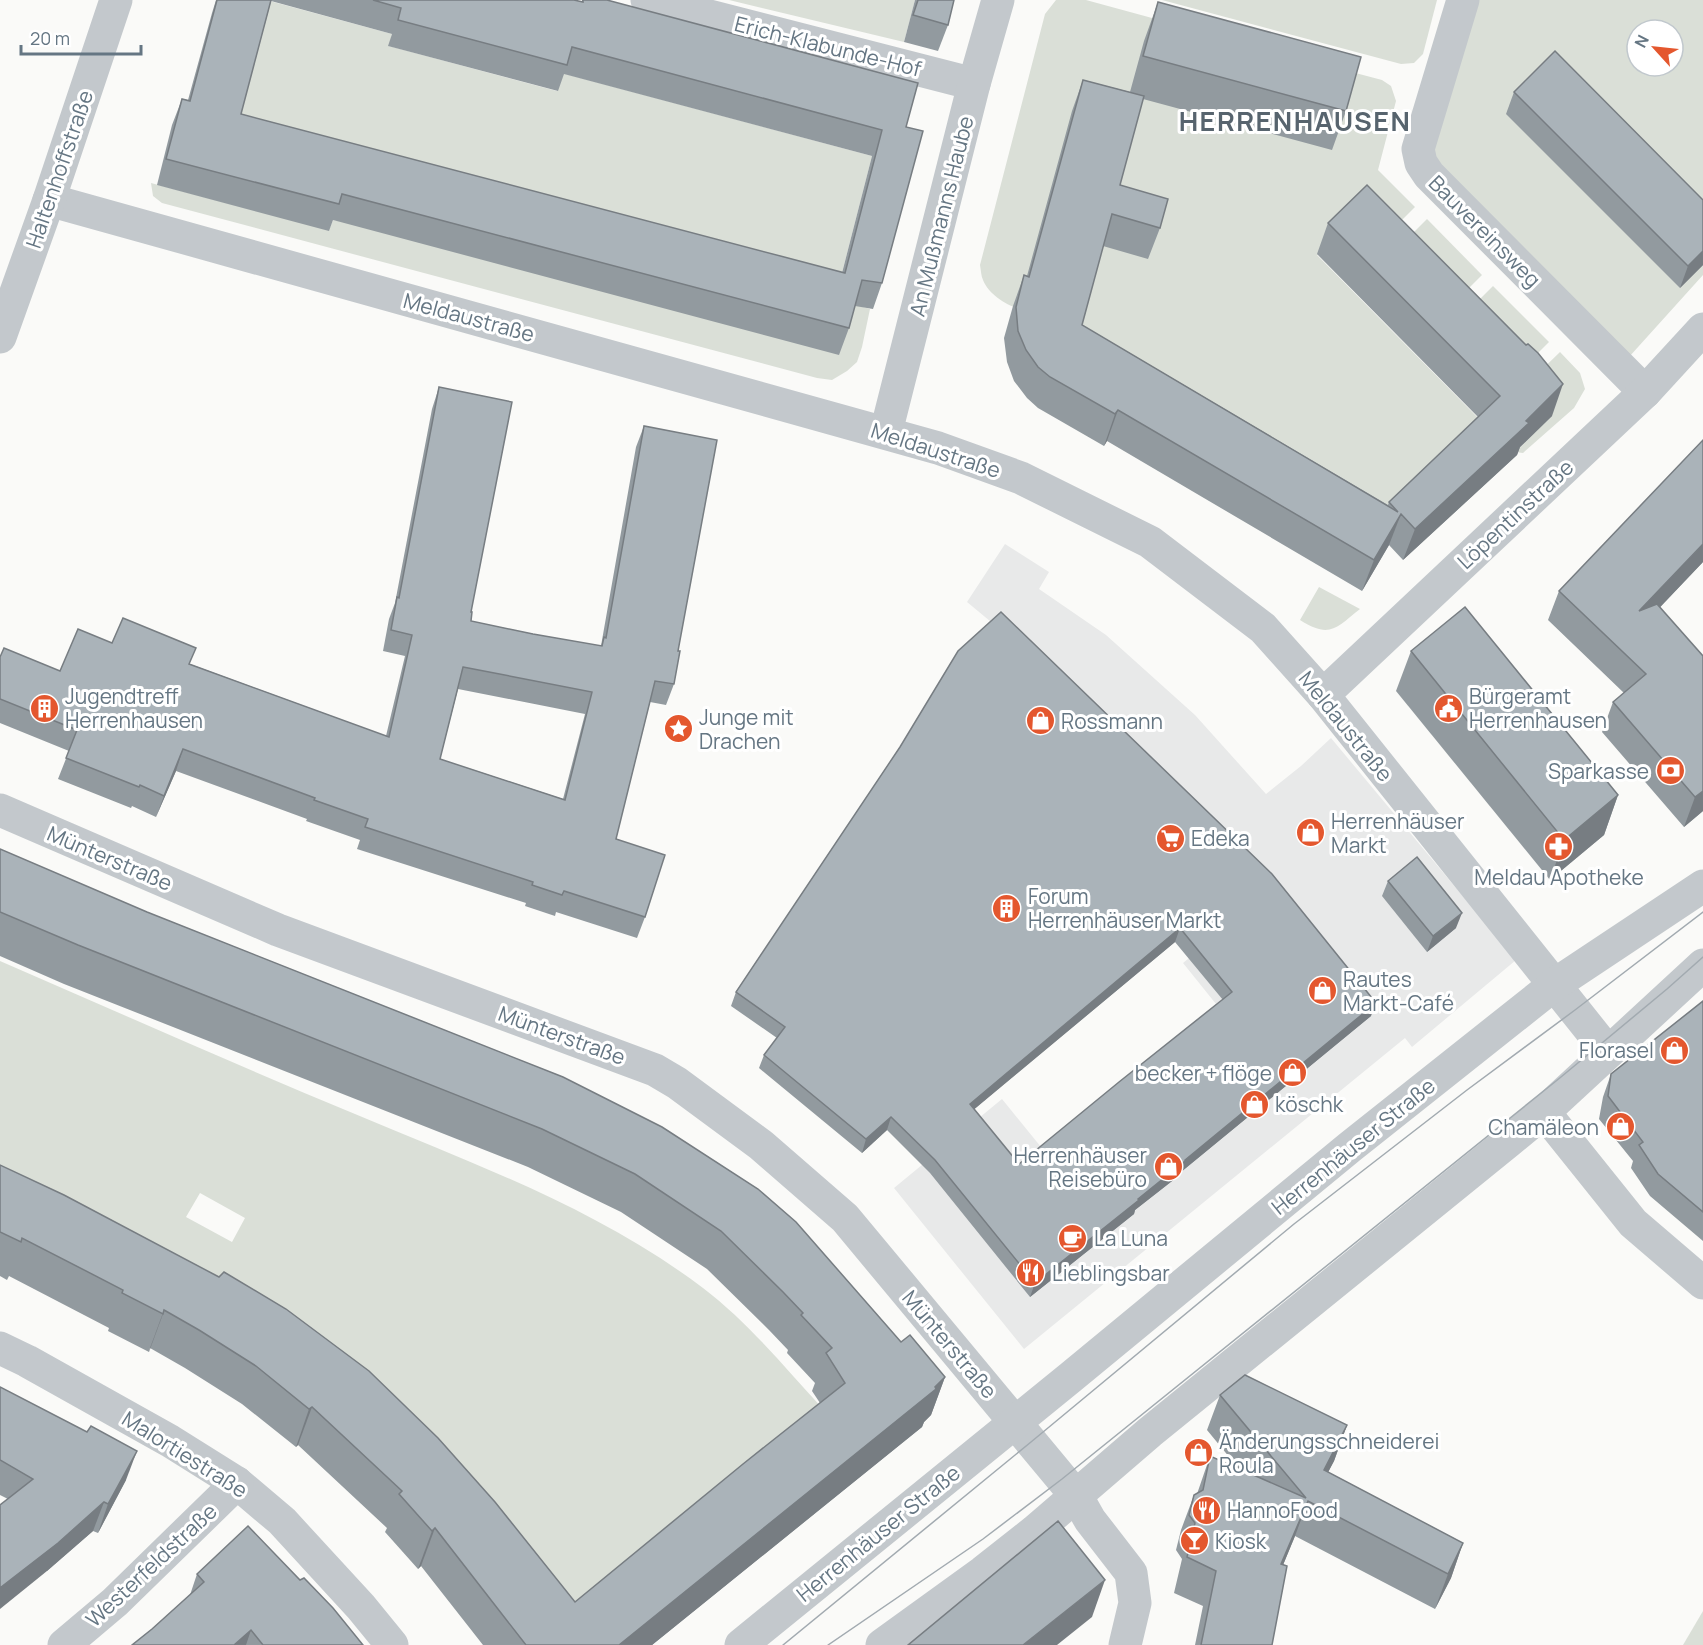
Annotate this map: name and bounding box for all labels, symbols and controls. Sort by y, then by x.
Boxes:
street label: Erich-Klabunde-Hof [732,9,925,83]
scale bar [21,18,141,56]
north arrow [1625,18,1685,78]
text: 20 m [30,26,70,50]
text: N [1629,31,1654,51]
street label: Haltenhoffstraße [19,86,99,252]
district label: HERRENHAUSEN [1179,102,1411,139]
street label: An Mußmanns Haube [903,113,979,319]
street label: Bauvereinsweg [1423,169,1547,293]
street label: Meldaustraße [400,286,538,348]
street label: Meldaustraße [868,416,1004,484]
street label: Löpentinstraße [1451,453,1579,575]
street label: Meldaustraße [1293,665,1399,787]
place label: Jugendtreff Herrenhausen [65,682,203,734]
place label: Bürgeramt Herrenhausen [1469,682,1607,734]
building icon: Jugendtreff Herrenhausen [28,692,60,724]
public building icon: Bürgeramt Herrenhausen [1432,692,1464,724]
place label: Junge mit Drachen [699,703,794,755]
shop icon: Rossmann [1024,705,1056,737]
place label: Rossmann [1061,707,1163,735]
place icon: Junge mit Drachen [662,713,694,745]
bank icon: Sparkasse [1654,755,1686,787]
place label: Sparkasse [1548,757,1649,785]
place label: Herrenhäuser Markt [1331,807,1465,859]
shop icon: Herrenhäuser Markt [1294,817,1326,849]
street label: Münterstraße [43,819,177,897]
supermarket icon: Edeka [1154,822,1186,854]
place label: Edeka [1191,824,1250,852]
pharmacy icon: Meldau Apotheke [1543,830,1575,862]
place label: Meldau Apotheke [1474,863,1644,891]
place label: Forum Herrenhäuser Markt [1028,882,1221,934]
building icon: Forum Herrenhäuser Markt [991,892,1023,924]
place label: Rautes Markt-Café [1343,965,1454,1017]
shop icon: Rautes Markt-Café [1306,975,1338,1007]
street label: Münterstraße [495,999,629,1071]
shop icon: Florasel [1659,1034,1691,1066]
place label: Florasel [1579,1036,1654,1064]
shop icon: becker + flöge [1277,1057,1309,1089]
place label: becker + flöge [1135,1059,1272,1087]
street label: Herrenhäuser Straße [1265,1071,1441,1221]
shop icon: köschk [1238,1088,1270,1120]
place label: köschk [1275,1090,1344,1118]
shop icon: Chamäleon [1604,1111,1636,1143]
place label: Chamäleon [1488,1113,1599,1141]
place label: Herrenhäuser Reisebüro [1014,1141,1147,1193]
shop icon: Herrenhäuser Reisebüro [1152,1151,1184,1183]
cafe icon: La Luna [1057,1222,1089,1254]
place label: La Luna [1094,1224,1168,1252]
restaurant icon: Lieblingsbar [1015,1257,1047,1289]
place label: Lieblingsbar [1052,1259,1170,1287]
street label: Münterstraße [896,1284,1004,1404]
street label: Malortiestraße [117,1404,253,1504]
place label: Änderungsschneiderei Roula [1219,1427,1439,1479]
shop icon: Änderungsschneiderei Roula [1182,1437,1214,1469]
street label: Herrenhäuser Straße [790,1458,966,1608]
restaurant icon: HannoFood [1190,1494,1222,1526]
place label: HannoFood [1227,1496,1338,1524]
street label: Westerfeldstraße [80,1497,222,1633]
bar icon: Kiosk [1178,1525,1210,1557]
place label: Kiosk [1215,1527,1267,1555]

